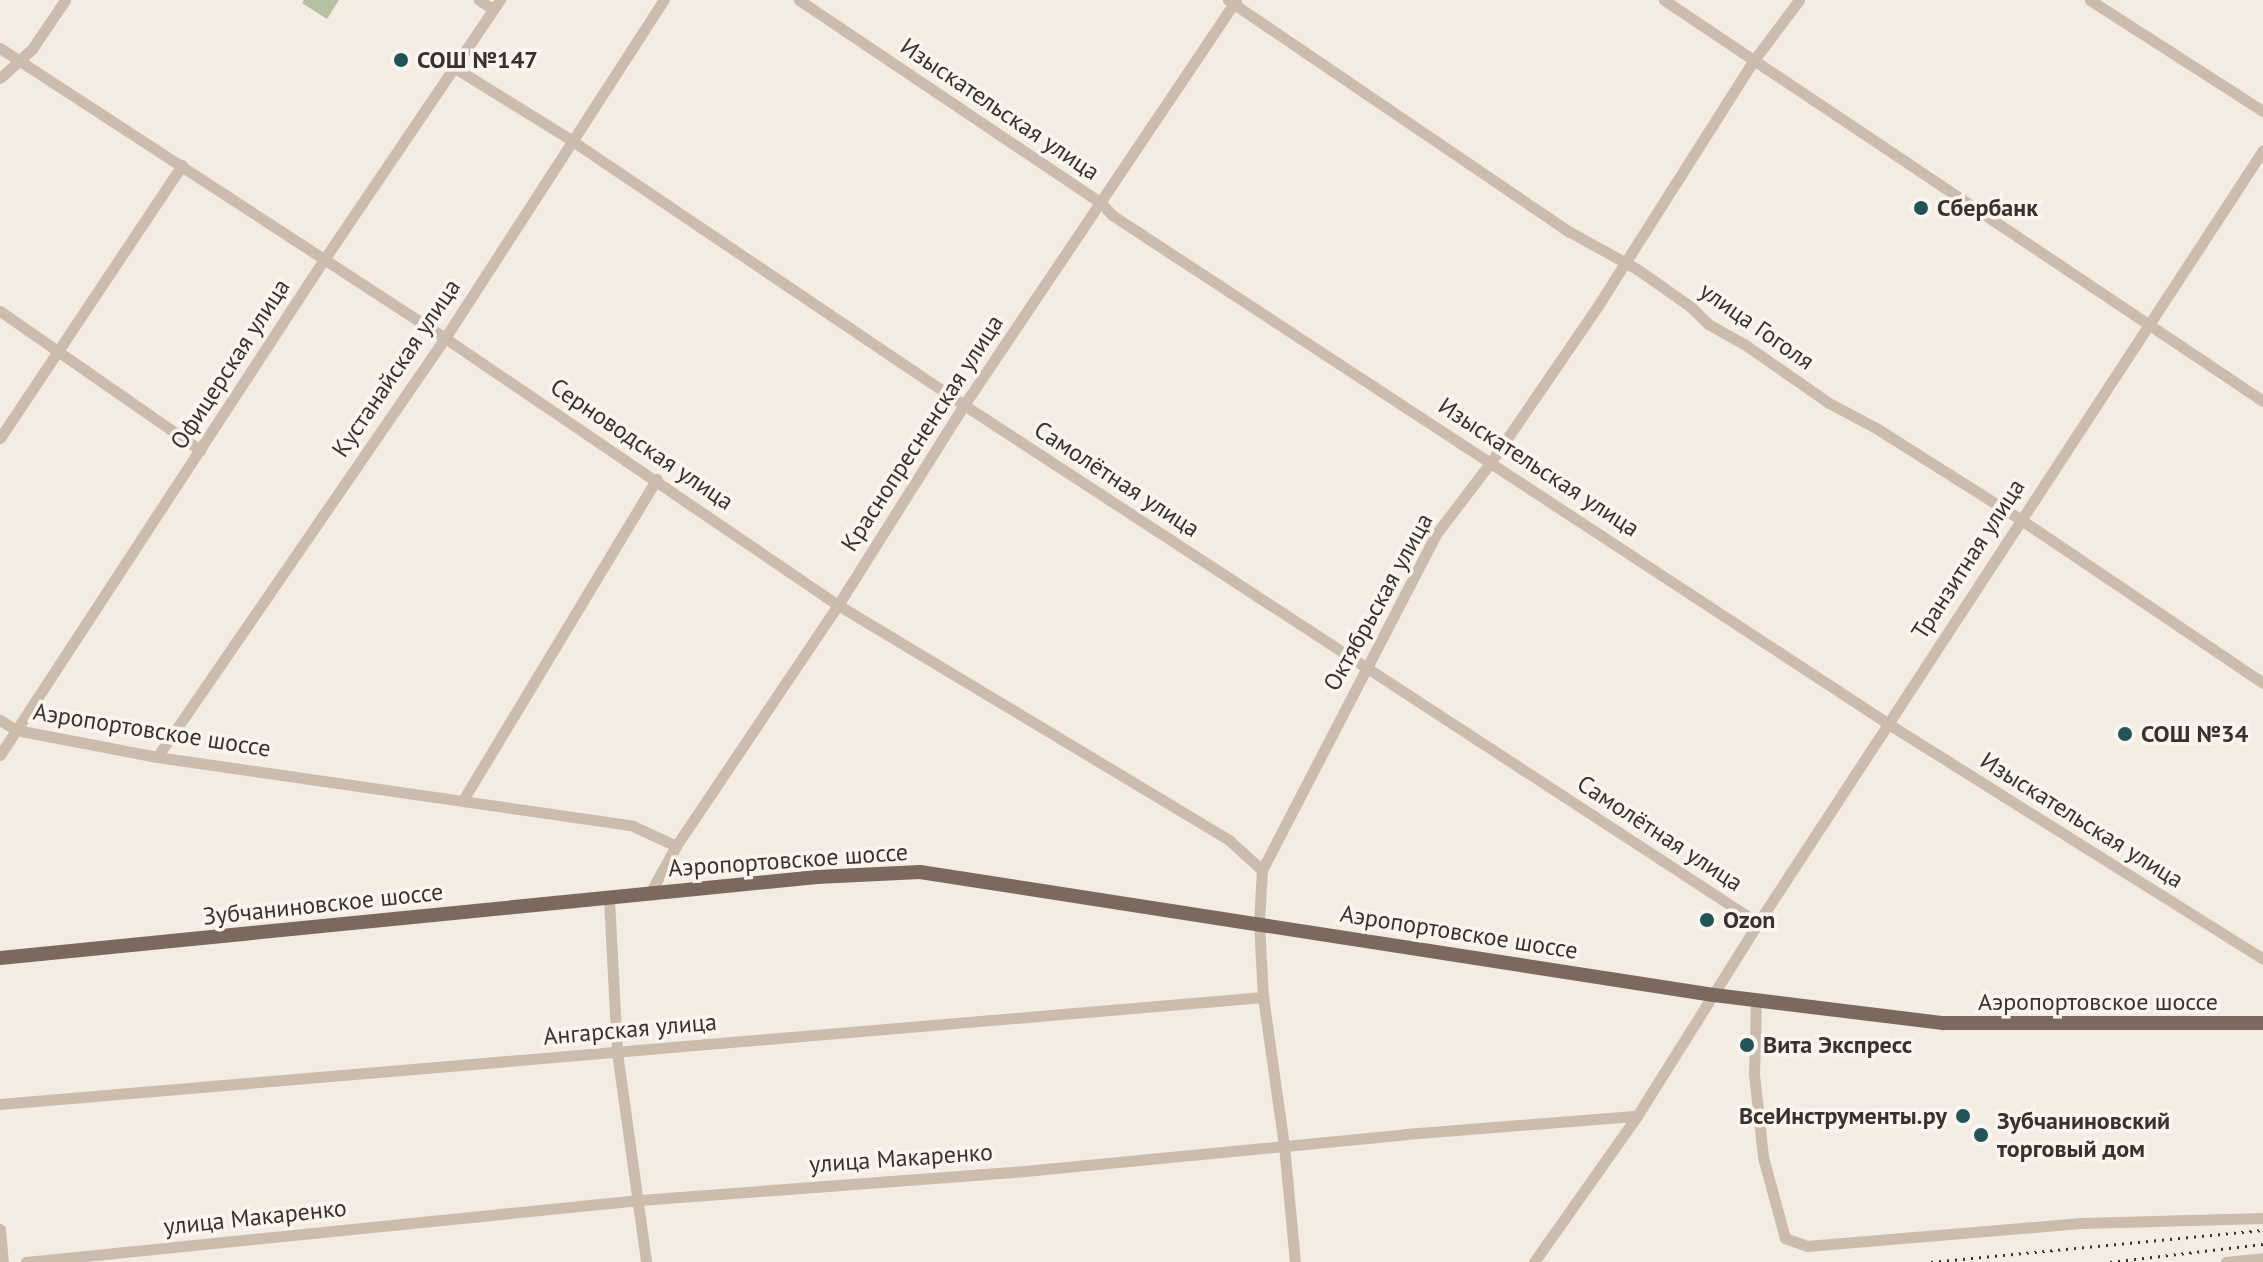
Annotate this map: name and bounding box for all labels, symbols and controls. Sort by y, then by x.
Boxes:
street label: Изыскательская улица [895,32,1105,186]
place label: СОШ №147 [417,46,538,74]
marker: СОШ №147 [392,51,410,69]
place label: Сбербанк [1937,194,2038,222]
marker: Сбербанк [1912,199,1930,217]
street label: Офицерская улица [164,273,296,455]
street label: Кустанайская улица [326,273,466,463]
street label: улица Гоголя [1694,276,1820,376]
street label: Краснопресненская улица [835,309,1009,557]
street label: Серноводская улица [545,372,739,516]
street label: Изыскательская улица [1433,391,1645,543]
street label: Самолётная улица [1029,415,1205,543]
street label: Транзитная улица [1905,473,2031,645]
street label: Октябрьская улица [1317,508,1439,696]
street label: Аэропортовское шоссе [31,697,273,763]
place label: СОШ №34 [2141,720,2248,748]
marker: СОШ №34 [2116,725,2134,743]
street label: Изыскательская улица [1975,746,2189,894]
street label: Самолётная улица [1572,769,1748,897]
street label: Аэропортовское шоссе [667,837,909,883]
street label: Зубчаниновское шоссе [201,877,445,931]
street label: Аэропортовское шоссе [1338,899,1580,965]
place label: Ozon [1723,906,1775,934]
marker: Ozon [1698,911,1716,929]
street label: Аэропортовское шоссе [1978,988,2218,1016]
street label: Ангарская улица [542,1007,718,1051]
place label: Вита Экспресс [1763,1031,1912,1059]
marker: Вита Экспресс [1738,1036,1756,1054]
place label: ВсеИнструменты.ру [1739,1102,1947,1130]
marker: ВсеИнструменты.ру [1954,1107,1972,1125]
place label: Зубчаниновский торговый дом [1997,1107,2170,1163]
marker: Зубчаниновский торговый дом [1972,1126,1990,1144]
street label: улица Макаренко [808,1137,994,1179]
street label: улица Макаренко [162,1193,348,1241]

